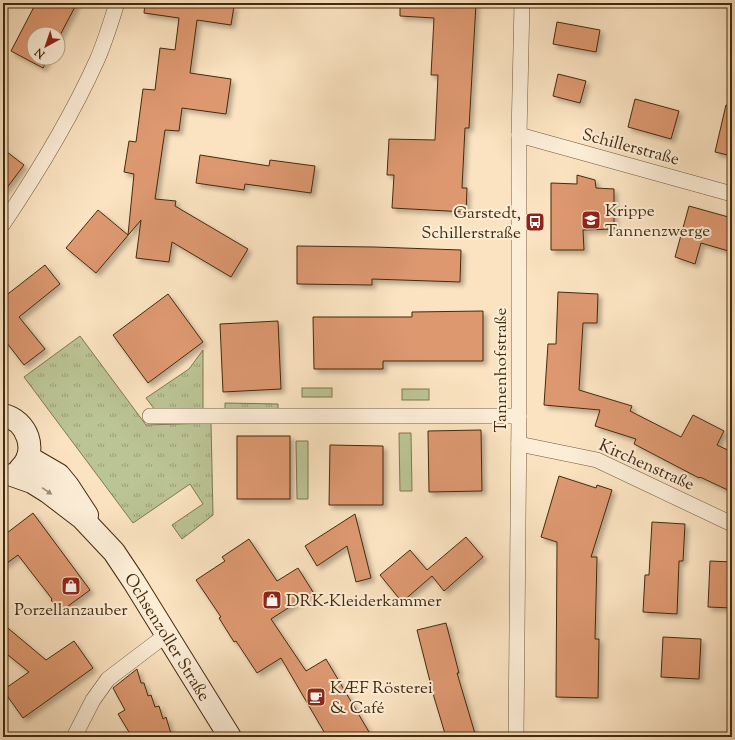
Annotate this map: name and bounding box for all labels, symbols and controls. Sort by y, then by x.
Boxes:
north arrow [26,26,66,66]
text: N [32,44,49,62]
street label: Schillerstraße [579,123,682,172]
place label: Krippe Tannenzwerge [605,200,710,244]
place label: Garstedt, Schillerstraße [421,202,521,246]
school or university icon: Krippe Tannenzwerge [580,209,602,231]
bus stop icon: Garstedt, Schillerstraße [524,211,546,233]
street label: Tannenhofstraße [490,308,514,432]
street label: Kirchenstraße [595,434,698,498]
one-way arrow [41,487,52,495]
street label: Ochsenzoller Straße [117,569,215,707]
shop icon: Porzellanzauber [60,575,82,597]
shop icon: DRK-Kleiderkammer [261,589,283,611]
place label: DRK-Kleiderkammer [286,590,442,614]
place label: Porzellanzauber [14,599,128,623]
place label: KÆF Rösterei & Café [330,677,433,721]
cafe icon: KÆF Rösterei & Café [305,686,327,708]

